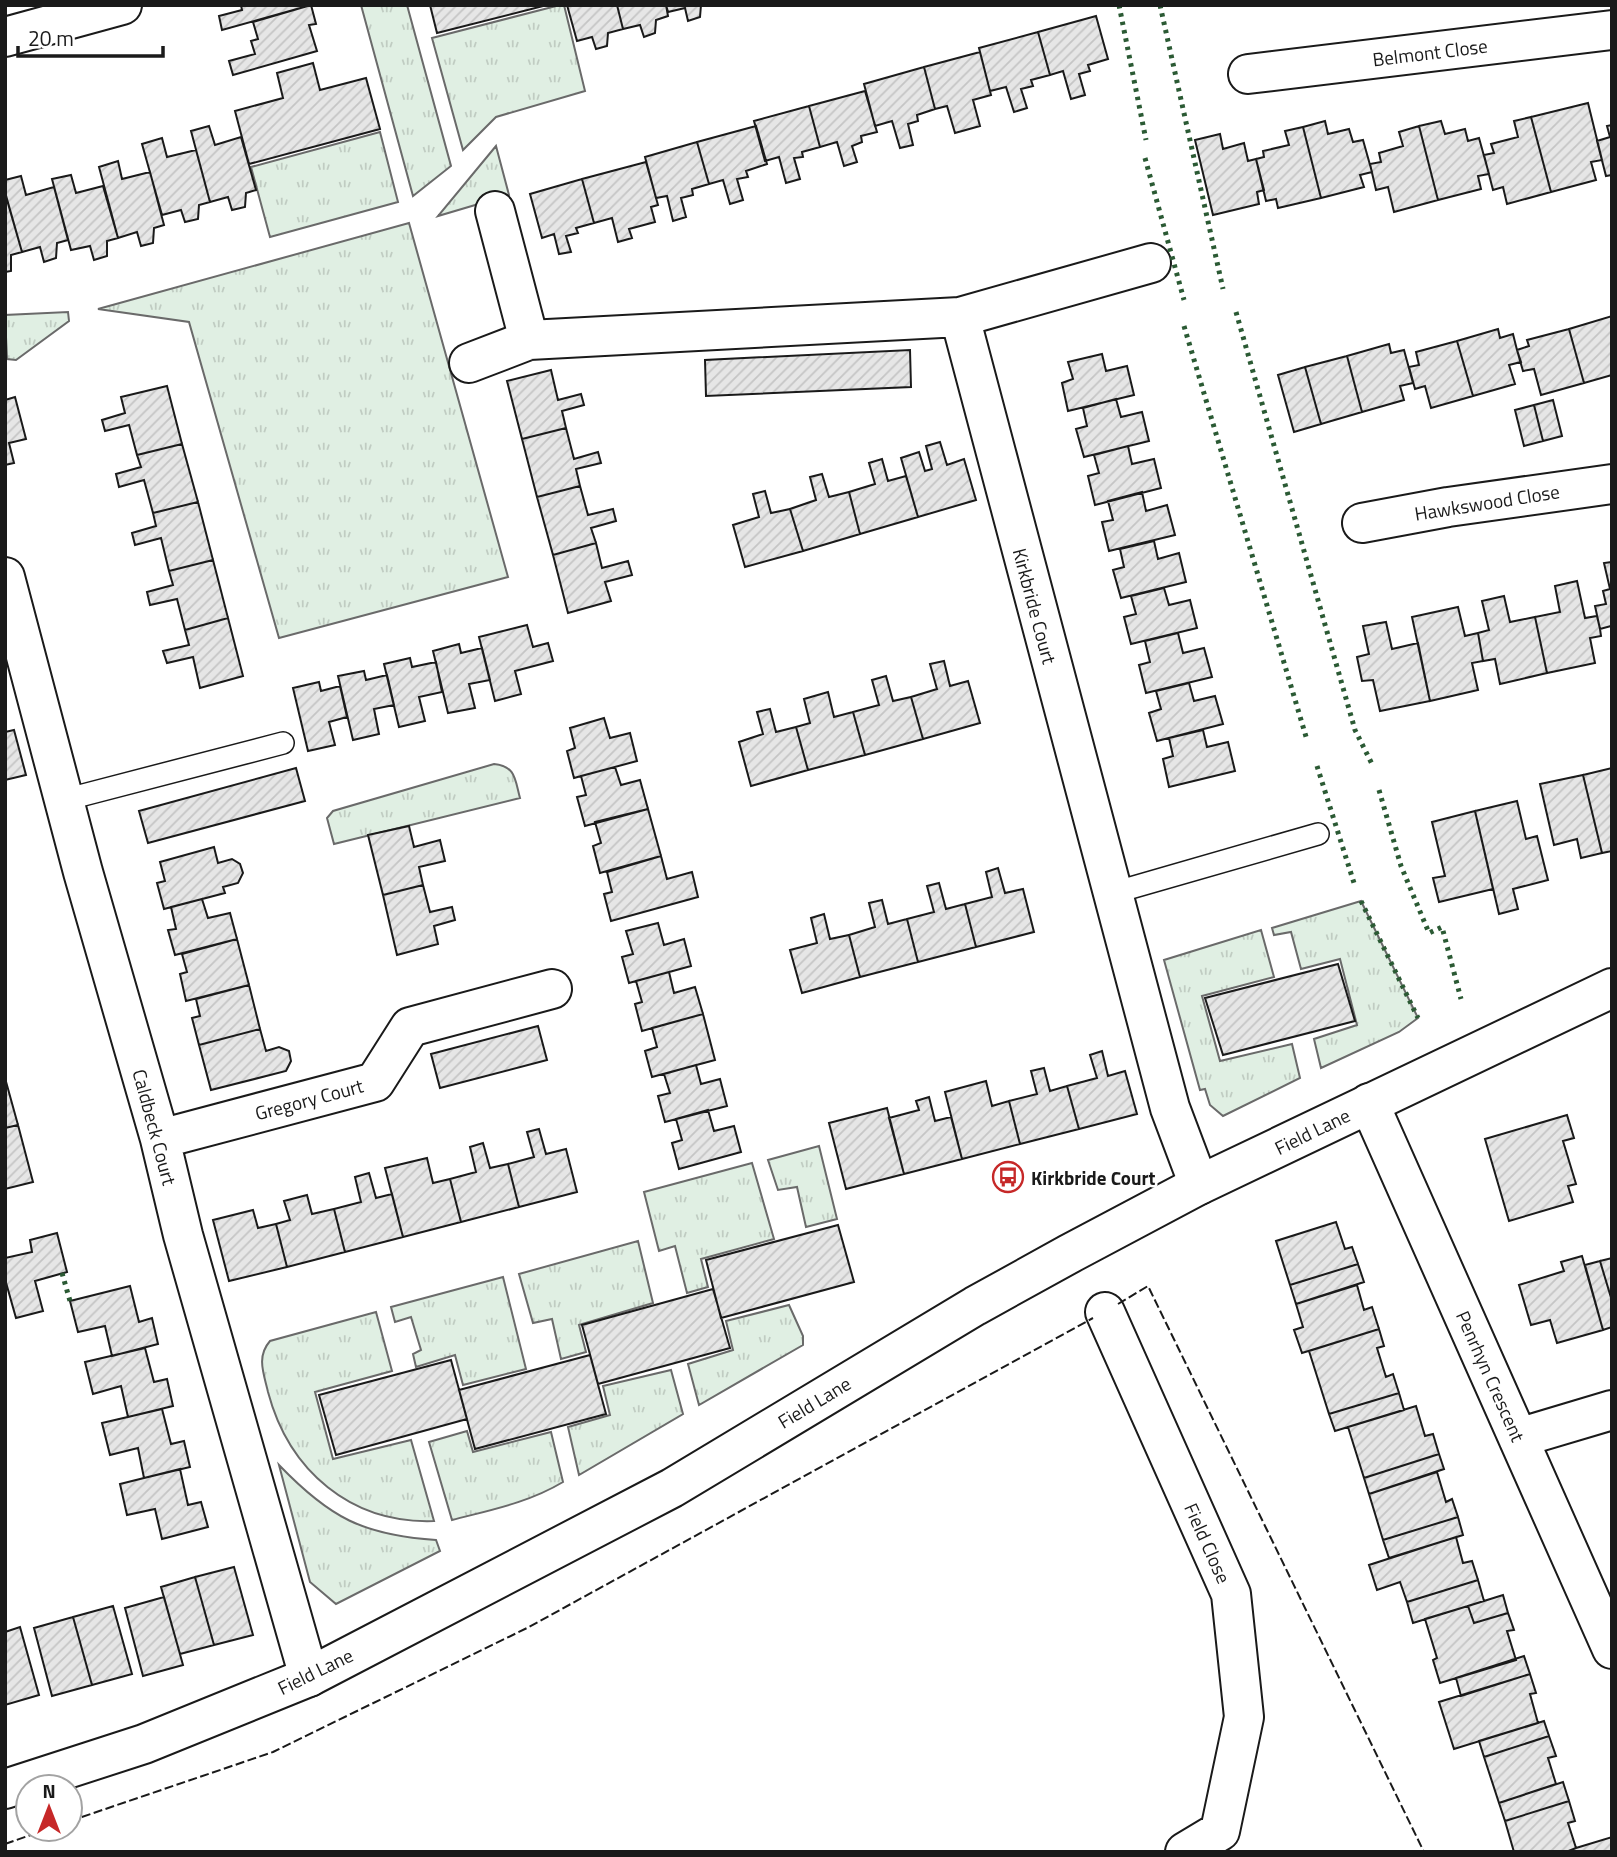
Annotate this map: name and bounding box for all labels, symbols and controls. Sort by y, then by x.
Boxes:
scale bar [18,14,163,58]
text: 20 m [28,22,74,54]
street label: Belmont Close [1371,31,1489,73]
street label: Hawkswood Close [1412,476,1562,528]
street label: Kirkbride Court [1006,545,1064,667]
street label: Caldbeck Court [126,1066,184,1189]
street label: Gregory Court [252,1071,367,1127]
street label: Field Lane [1269,1100,1355,1162]
bus stop icon: Kirkbride Court [991,1160,1025,1194]
place label: Kirkbride Court [1031,1163,1155,1192]
street label: Penrhyn Crescent [1449,1306,1533,1447]
street label: Field Lane [772,1369,856,1435]
street label: Field Close [1177,1498,1239,1588]
street label: Field Lane [272,1640,358,1702]
north arrow [14,1773,84,1843]
text: N [42,1776,56,1805]

